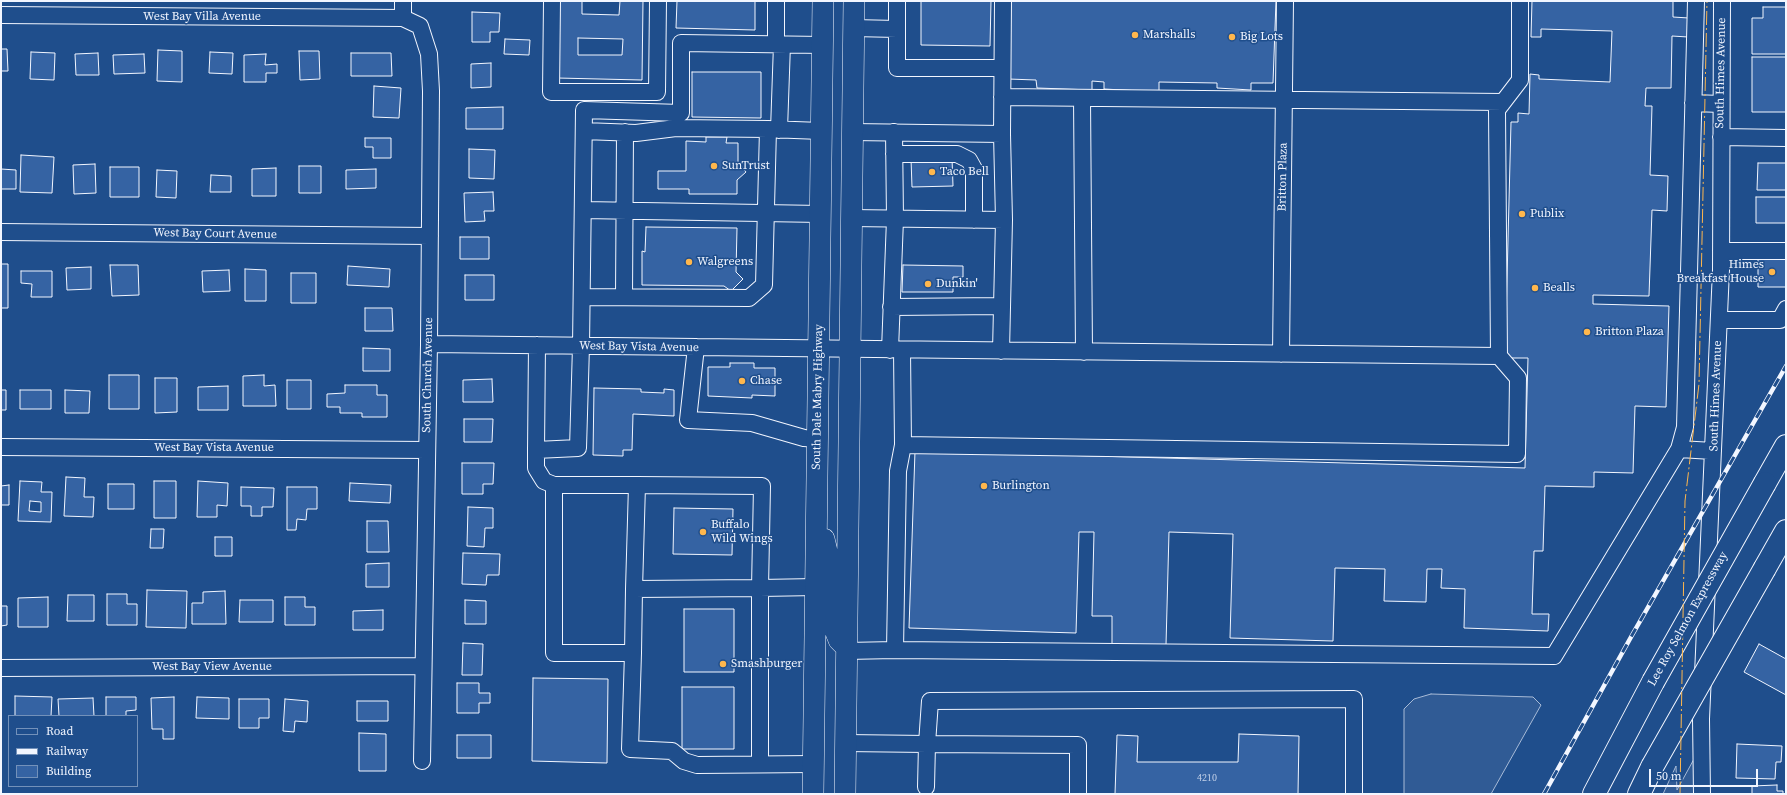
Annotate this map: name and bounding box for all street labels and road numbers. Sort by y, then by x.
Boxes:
street label: West Bay Villa Avenue [143,10,261,24]
street label: South Himes Avenue [1713,17,1729,129]
street label: Britton Plaza [1275,142,1291,212]
street label: West Bay Court Avenue [153,226,277,242]
street label: South Church Avenue [420,317,436,433]
street label: South Dale Mabry Highway [810,324,826,470]
street label: West Bay Vista Avenue [579,339,699,355]
street label: South Himes Avenue [1707,340,1725,452]
street label: West Bay Vista Avenue [154,441,274,455]
street label: Lee Roy Selmon Expressway [1645,549,1731,689]
street label: West Bay View Avenue [152,660,272,674]

